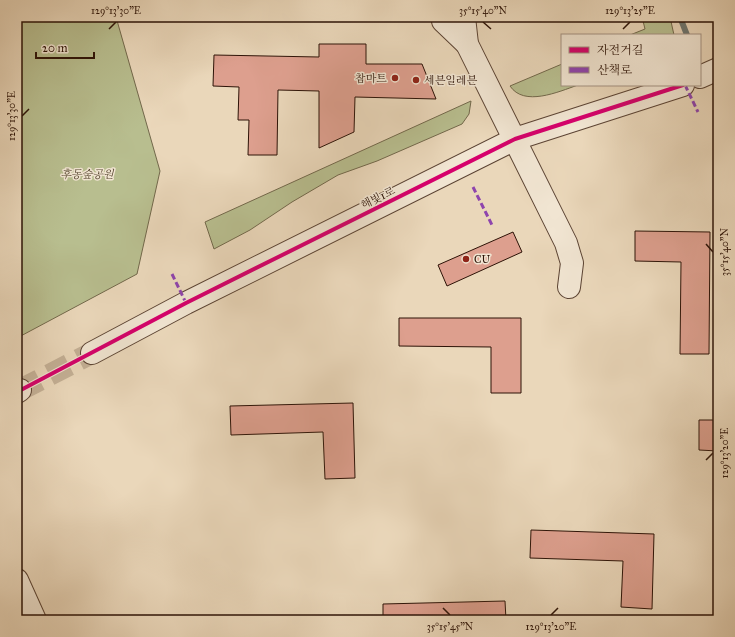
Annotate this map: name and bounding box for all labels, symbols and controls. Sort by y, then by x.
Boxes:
text: 129°13'30"E [91,5,141,17]
text: 35°15'40"N [459,5,507,17]
text: 129°13'25"E [605,5,655,17]
scale bar [36,34,94,60]
legend [561,34,701,86]
text: 20 m [42,41,68,55]
text: 자전거길 [597,43,643,57]
text: 산책로 [597,63,632,77]
place label: 참마트 [355,72,387,85]
marker: 참마트 [390,73,400,83]
place label: 세븐일레븐 [424,74,478,87]
marker: 세븐일레븐 [411,75,421,85]
text: 129°13'30"E [6,91,18,141]
park label: 후동숲공원 [60,168,115,181]
street label: 해빛1로 [359,184,397,212]
text: 35°15'40"N [719,228,731,276]
place label: CU [474,253,490,266]
marker: CU [461,254,471,264]
text: 129°13'20"E [719,428,731,478]
text: 35°15'45"N [427,621,474,633]
text: 129°13'20"E [526,621,576,633]

